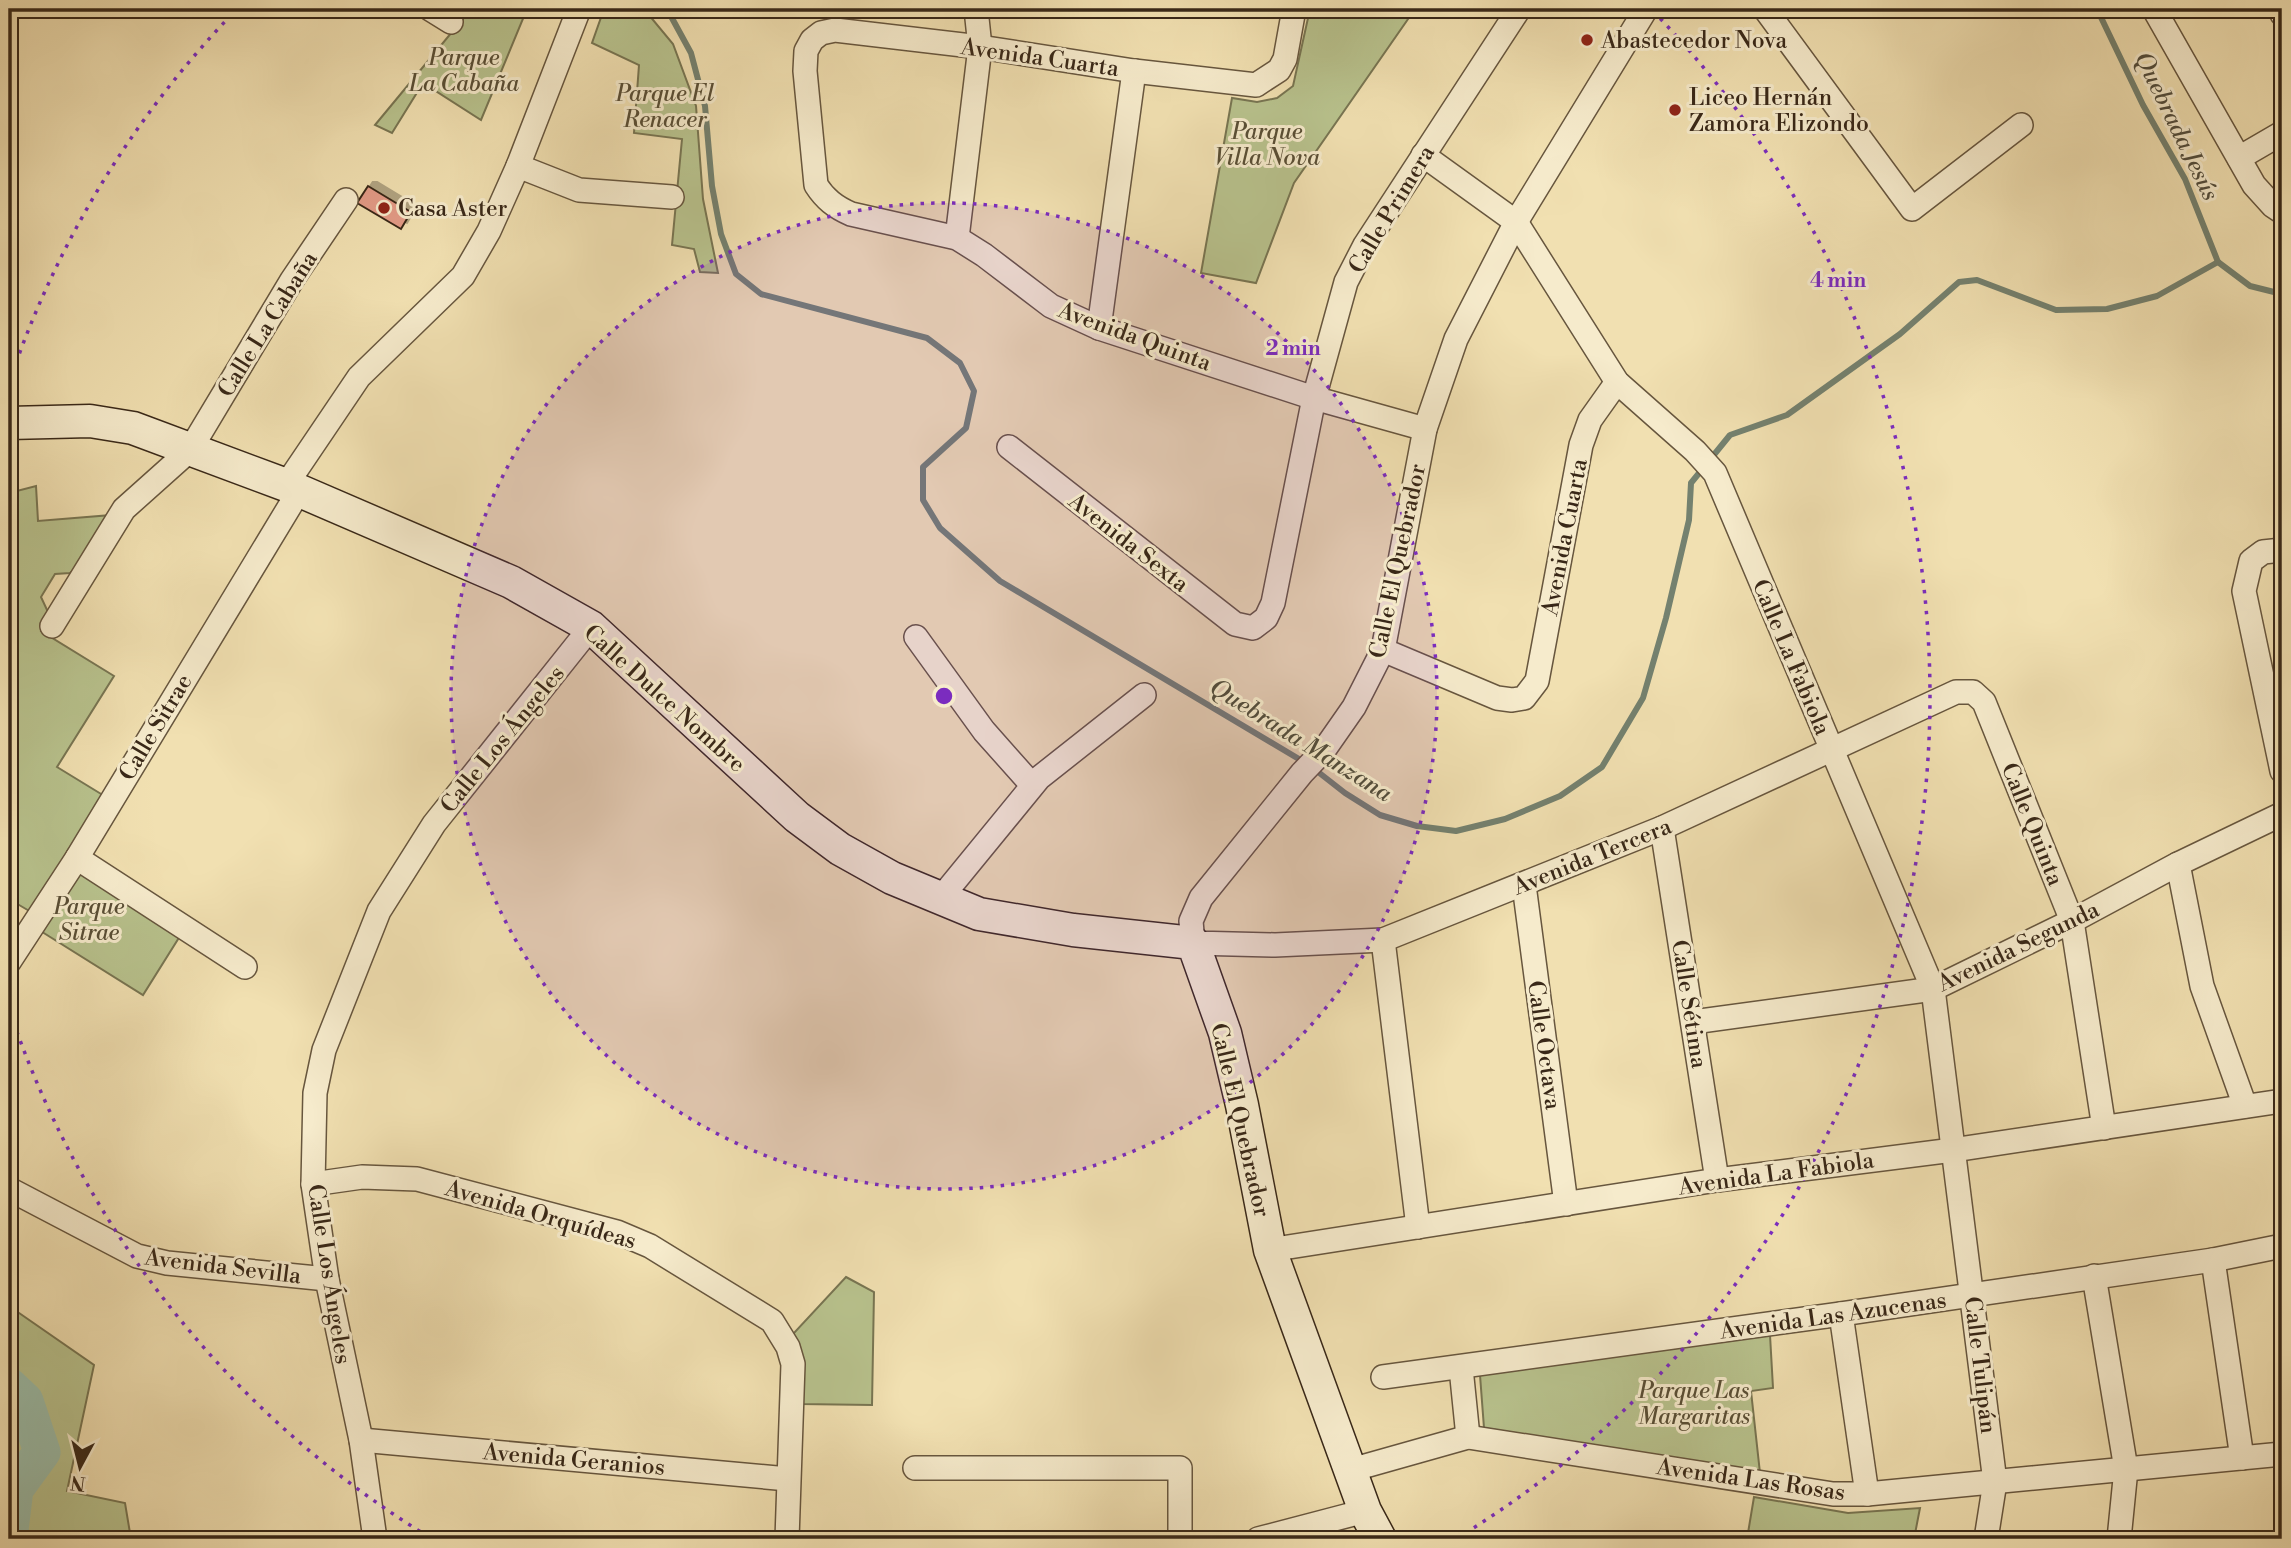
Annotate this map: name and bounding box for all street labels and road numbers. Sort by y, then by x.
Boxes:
street label: Avenida Cuarta [958,33,1121,83]
street label: Calle Primera [1343,140,1441,279]
street label: Calle La Cabaña [212,246,324,403]
street label: Avenida Quinta [1053,296,1215,378]
street label: Avenida Cuarta [1536,456,1594,619]
street label: Calle El Quebrador [1364,461,1432,661]
street label: Avenida Sexta [1062,487,1194,599]
street label: Calle La Fabiola [1746,575,1837,740]
street label: Calle Dulce Nombre [578,619,751,779]
street label: Calle Los Ángeles [433,659,571,819]
street label: Calle Sitrae [113,669,199,786]
street label: Calle Quinta [1995,759,2070,890]
street label: Avenida Tercera [1508,812,1676,902]
street label: Avenida Segunda [1932,896,2104,999]
street label: Calle Sétima [1665,938,1713,1071]
street label: Calle Octava [1521,979,1567,1112]
street label: Calle El Quebrador [1204,1021,1276,1220]
street label: Avenida La Fabiola [1676,1146,1876,1202]
street label: Avenida Orquídeas [441,1174,639,1256]
street label: Calle Los Ángeles [301,1182,359,1366]
street label: Avenida Sevilla [142,1243,303,1291]
street label: Avenida Las Azucenas [1717,1286,1948,1346]
street label: Calle Tulipán [1958,1295,2002,1436]
street label: Avenida Geranios [481,1438,666,1482]
street label: Avenida Las Rosas [1654,1453,1847,1507]

